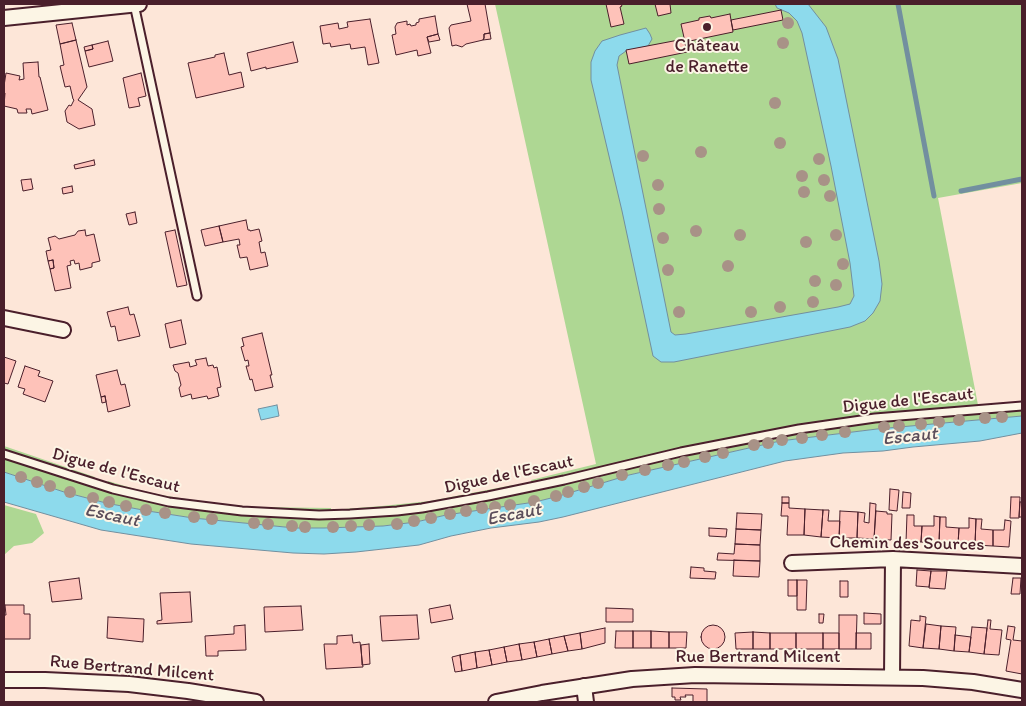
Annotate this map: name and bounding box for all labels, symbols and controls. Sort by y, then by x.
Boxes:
marker: Château de Ranette [701,21,713,33]
place label: Château de Ranette [666,35,748,78]
street label: Digue de l'Escaut [841,383,975,419]
water label: Escaut [881,423,939,451]
street label: Digue de l'Escaut [50,444,182,498]
street label: Digue de l'Escaut [442,451,576,499]
water label: Escaut [83,499,141,533]
water label: Escaut [485,499,543,531]
street label: Chemin des Sources [829,532,985,556]
street label: Rue Bertrand Milcent [676,646,840,668]
street label: Rue Bertrand Milcent [49,651,215,687]

